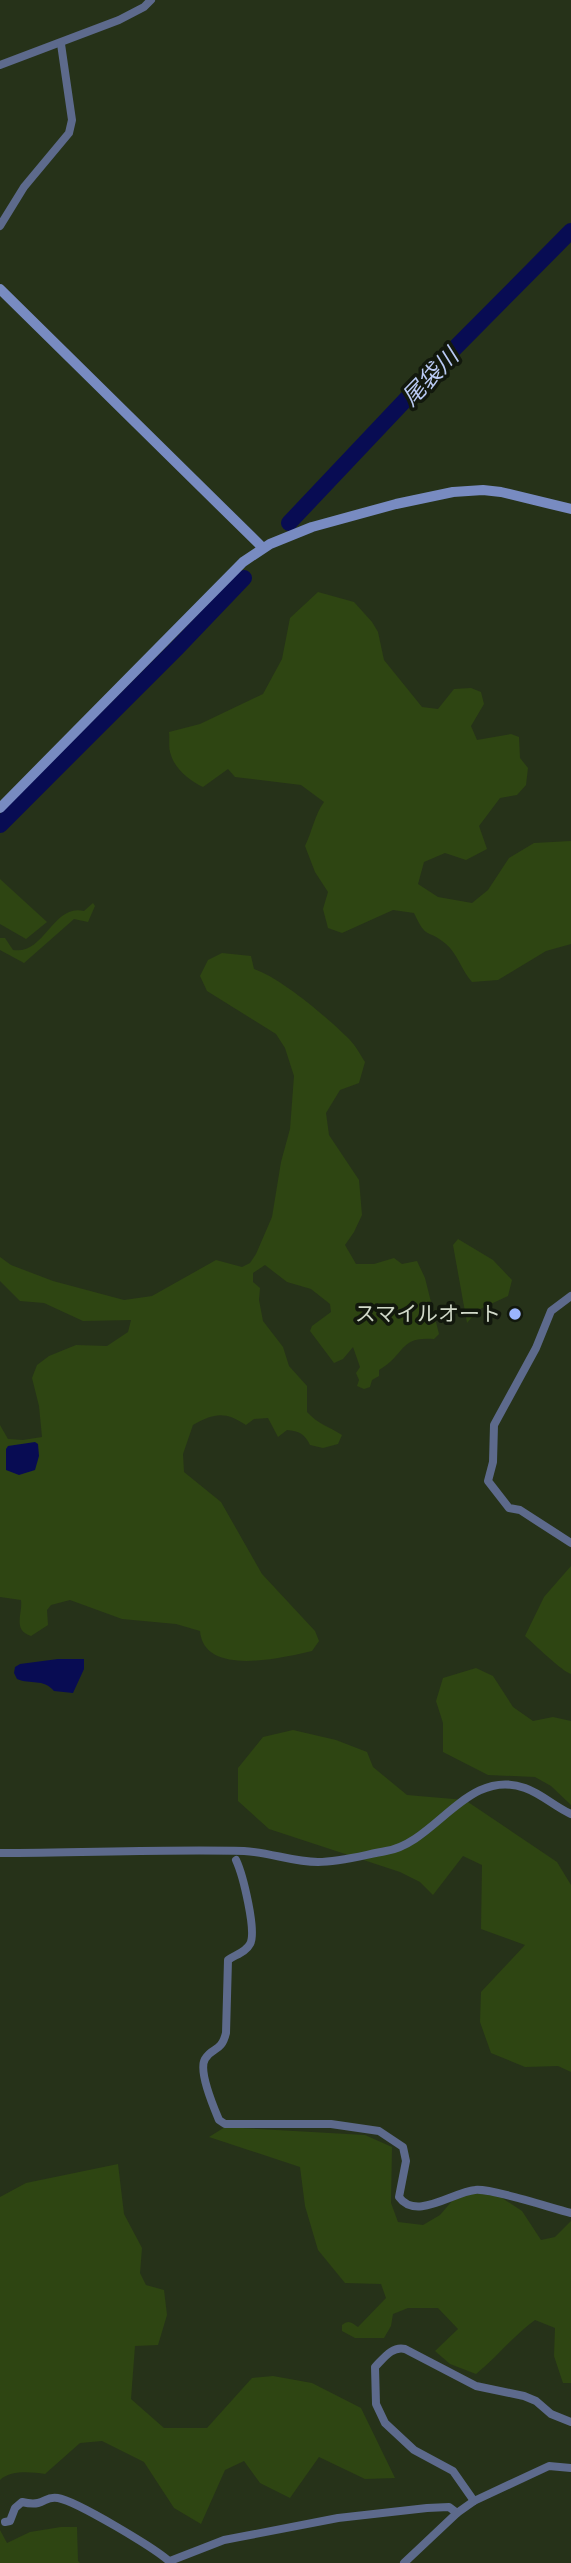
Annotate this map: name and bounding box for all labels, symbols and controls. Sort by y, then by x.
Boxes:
water label: 尾袋川 [392,337,467,412]
place label: スマイルオート [355,1297,501,1327]
marker: スマイルオート [507,1306,523,1322]

